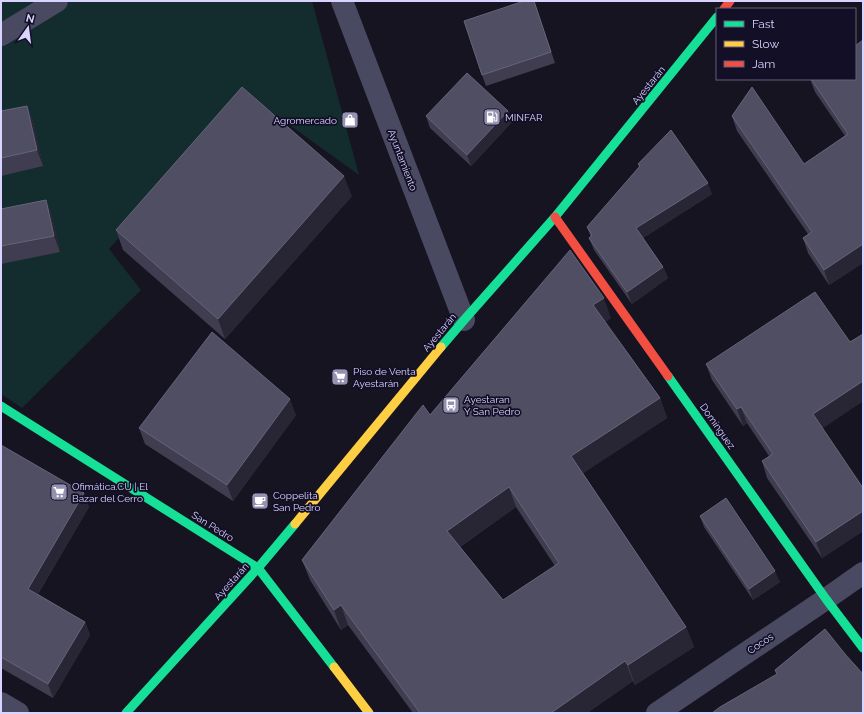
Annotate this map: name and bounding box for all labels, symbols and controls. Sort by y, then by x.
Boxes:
north arrow [8,8,48,48]
legend [716,8,856,80]
text: N [25,11,36,26]
text: Fast [752,17,775,31]
text: Slow [752,37,779,51]
text: Jam [752,57,775,71]
street label: Ayestarán [630,64,667,107]
fuel station icon: MINFAR [482,107,502,127]
shop icon: Agromercado [340,110,360,130]
place label: MINFAR [505,112,543,123]
place label: Agromercado [273,115,337,126]
street label: Ayuntamiento [386,128,419,192]
street label: Ayestarán [420,311,458,353]
place label: Piso de Venta Ayestarán [353,366,416,389]
supermarket icon: Piso de Venta Ayestarán [330,367,350,387]
place label: Ayestaran Y San Pedro [464,394,520,417]
bus stop icon: Ayestaran Y San Pedro [441,395,461,415]
street label: Domínguez [698,401,737,451]
place label: Ofimática.CU | El Bazar del Cerro [72,481,148,504]
supermarket icon: Ofimática.CU | El Bazar del Cerro [49,482,69,502]
place label: Coppelita San Pedro [273,490,320,513]
cafe icon: Coppelita San Pedro [250,491,270,511]
street label: San Pedro [190,509,236,544]
street label: Ayestarán [212,560,251,602]
street label: Cocos [745,631,776,656]

